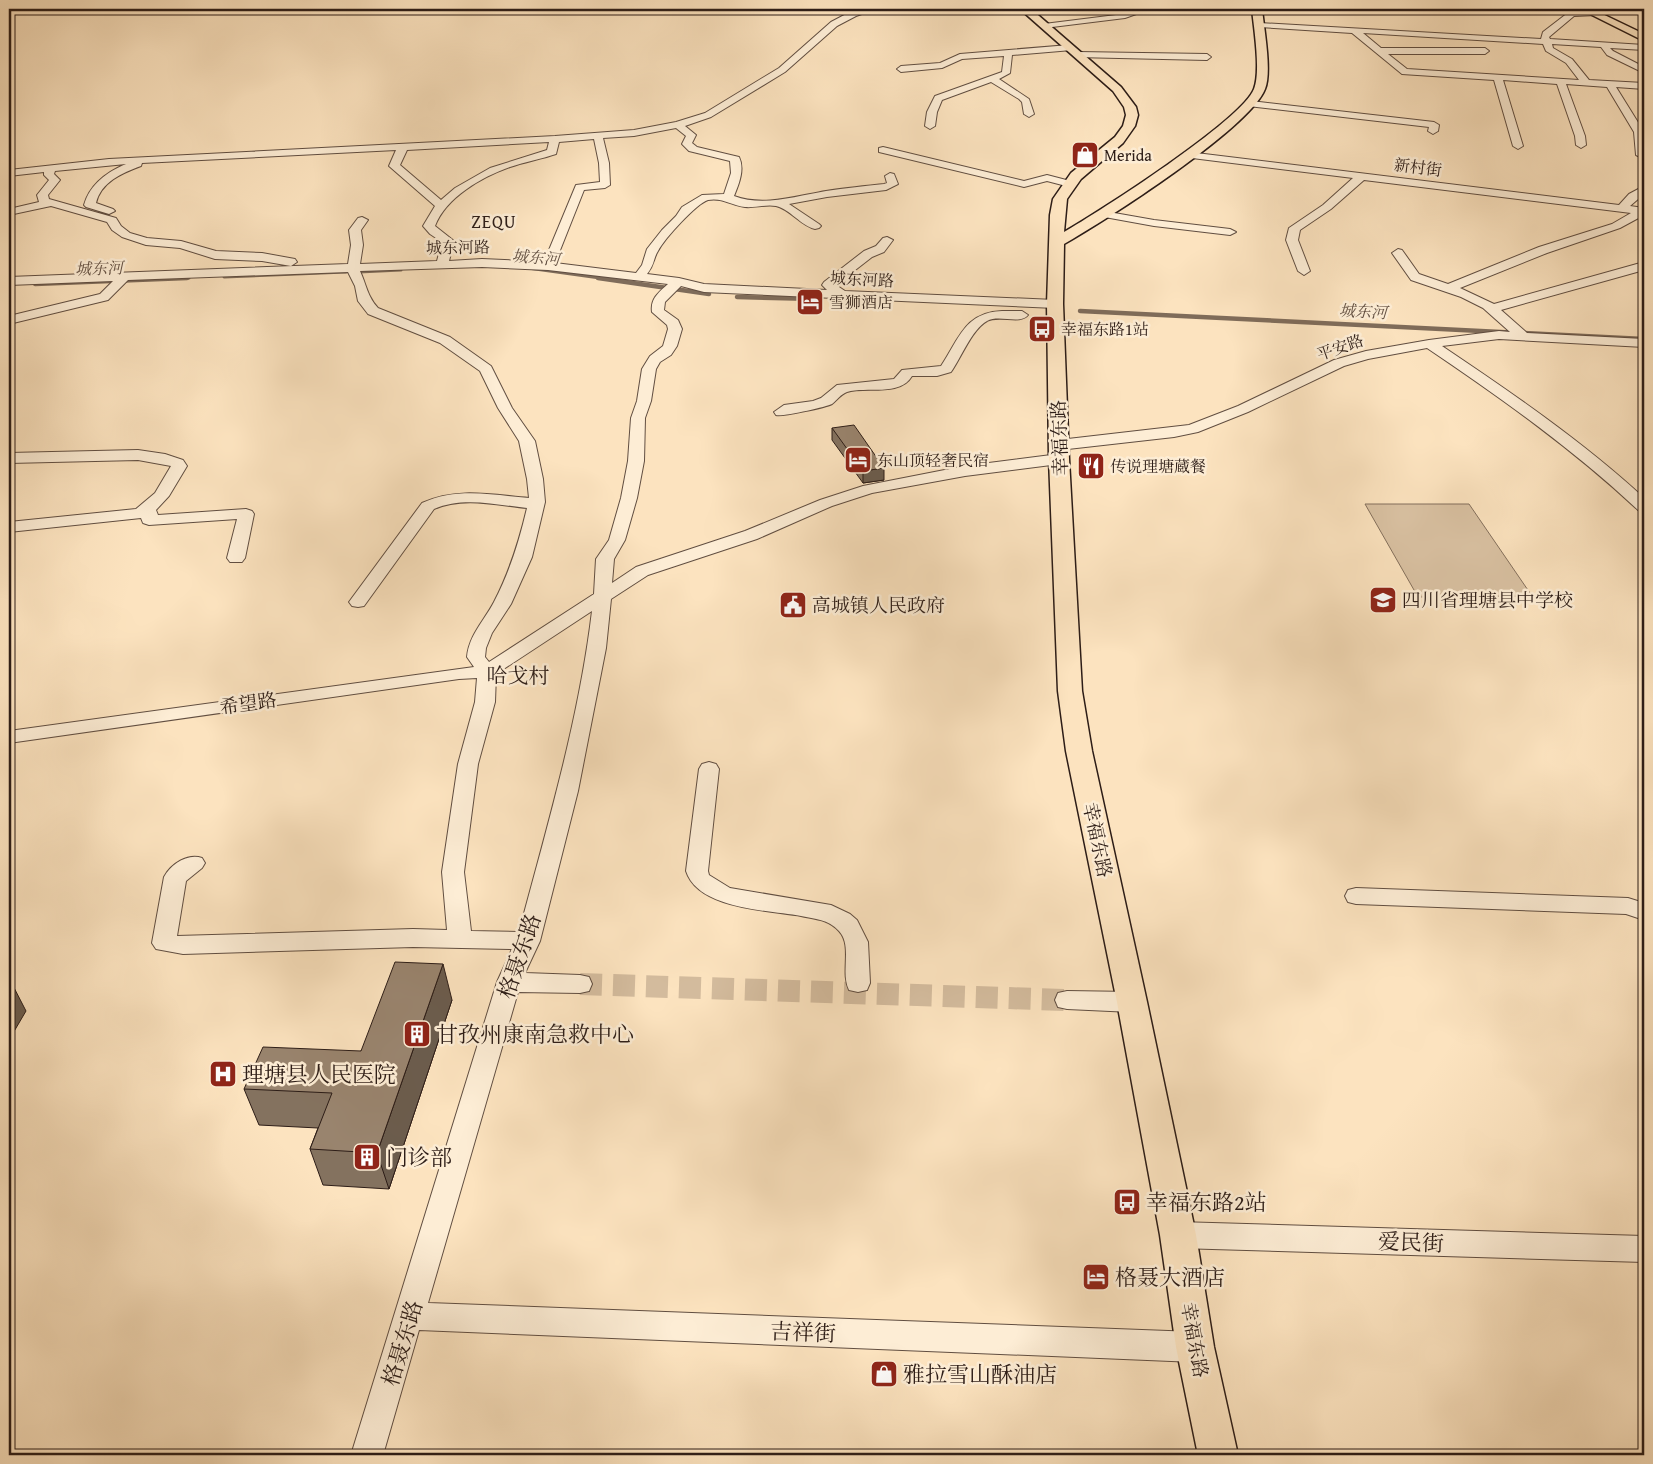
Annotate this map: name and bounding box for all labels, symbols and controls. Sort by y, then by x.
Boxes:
shop icon: Merida [1070,140,1100,170]
place label: Merida [1104,143,1152,167]
street label: 新村街 [1393,152,1443,182]
district label: ZEQU [471,208,517,235]
street label: 城东河路 [426,234,490,260]
water label: 城东河 [511,243,564,271]
water label: 城东河 [75,255,126,281]
street label: 城东河路 [829,265,895,293]
hotel icon: 雪狮酒店 [795,287,825,317]
place label: 雪狮酒店 [829,290,893,314]
water label: 城东河 [1338,298,1391,324]
bus stop icon: 幸福东路1站 [1027,314,1057,344]
place label: 幸福东路1站 [1061,317,1149,341]
street label: 平安路 [1313,328,1367,366]
street label: 幸福东路 [1044,400,1074,476]
hotel icon: 东山顶轻奢民宿 [843,445,873,475]
place label: 东山顶轻奢民宿 [877,448,989,472]
restaurant icon: 传说理塘蔵餐 [1076,451,1106,481]
place label: 传说理塘蔵餐 [1110,454,1206,478]
school or university icon: 四川省理塘县中学校 [1368,585,1398,615]
place label: 四川省理塘县中学校 [1402,586,1573,614]
public building icon: 高城镇人民政府 [778,590,808,620]
place label: 高城镇人民政府 [812,591,945,619]
district label: 哈戈村 [487,660,550,691]
street label: 希望路 [218,685,278,721]
street label: 幸福东路 [1076,800,1120,880]
street label: 格聂东路 [490,909,548,1003]
place label: 甘孜州康南急救中心 [436,1018,634,1050]
building icon: 甘孜州康南急救中心 [402,1019,432,1049]
place label: 理塘县人民医院 [242,1058,396,1090]
hospital icon: 理塘县人民医院 [208,1059,238,1089]
place label: 门诊部 [386,1141,452,1173]
building icon: 门诊部 [352,1142,382,1172]
place label: 幸福东路2站 [1146,1186,1267,1218]
bus stop icon: 幸福东路2站 [1112,1187,1142,1217]
street label: 爱民街 [1377,1225,1445,1259]
place label: 格聂大酒店 [1115,1261,1225,1293]
hotel icon: 格聂大酒店 [1081,1262,1111,1292]
street label: 格聂东路 [374,1296,430,1390]
street label: 幸福东路 [1175,1300,1215,1380]
street label: 吉祥街 [769,1315,837,1349]
place label: 雅拉雪山酥油店 [903,1358,1057,1390]
shop icon: 雅拉雪山酥油店 [869,1359,899,1389]

